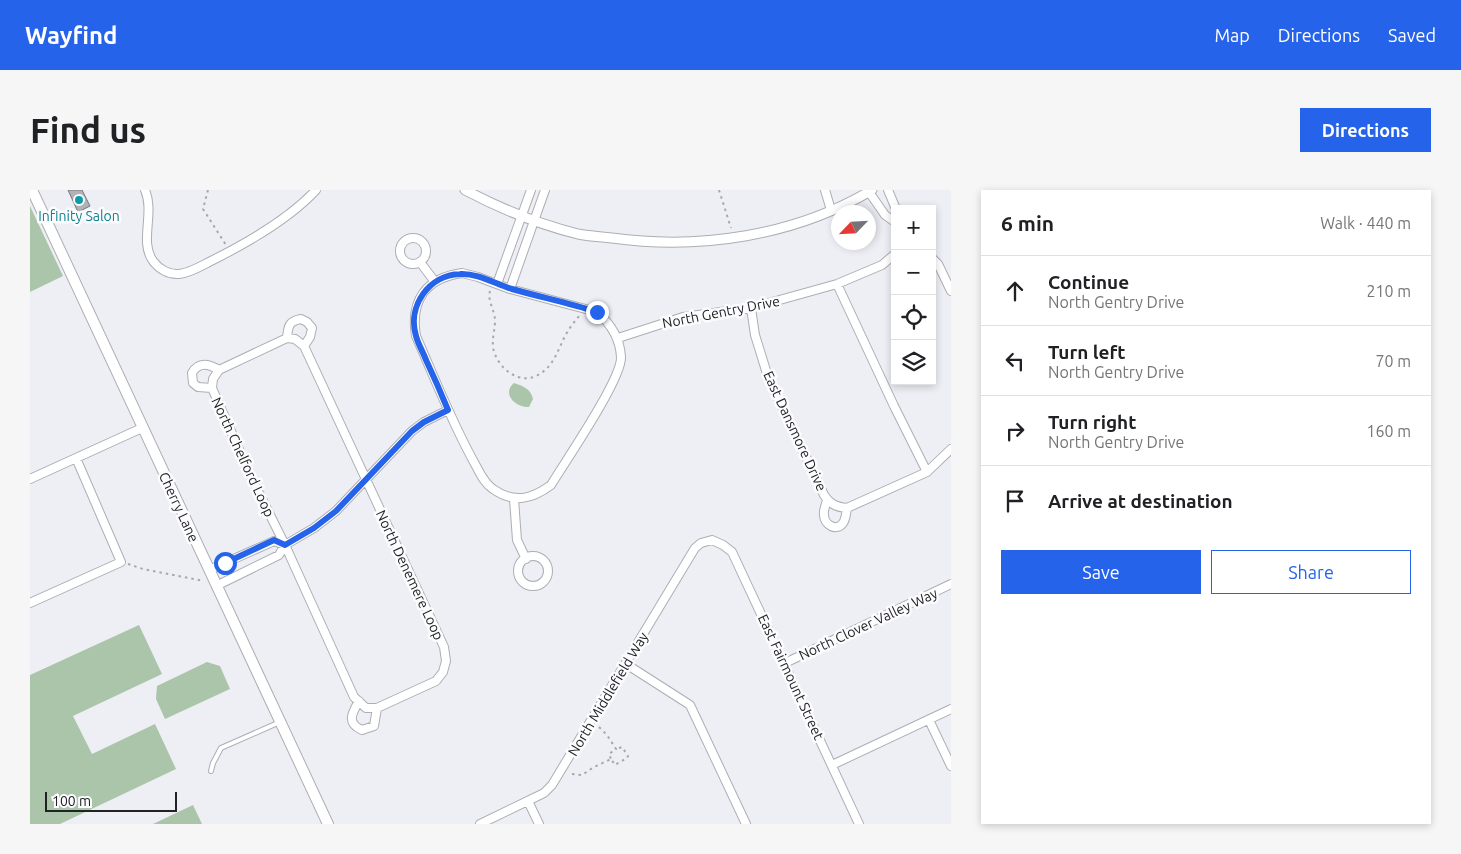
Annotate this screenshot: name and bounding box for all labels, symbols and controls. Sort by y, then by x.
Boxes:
text: Wayfind [25,22,117,49]
text: Map [1214,25,1250,45]
text: Directions [1278,25,1360,45]
text: Saved [1388,25,1436,45]
button: Directions [1300,108,1431,152]
text: Find us [30,110,146,150]
marker: Infinity Salon [73,194,85,206]
north arrow [831,205,876,250]
map controls [891,205,936,385]
button: + [891,205,936,250]
place label: Infinity Salon [38,208,120,224]
text: 6 min [1001,211,1054,235]
text: Walk · 440 m [1320,214,1411,232]
button: − [891,250,936,295]
text: Continue [1048,271,1129,293]
icon: ahead [1001,277,1029,305]
text: 210 m [1366,282,1411,300]
street label: North Gentry Drive [661,293,781,331]
text: North Gentry Drive [1048,293,1184,311]
button: locate [891,295,936,340]
route end [586,301,609,324]
button: layers [891,340,936,385]
text: Turn left [1048,341,1126,363]
icon: left [1001,347,1029,375]
text: 70 m [1375,352,1411,370]
text: North Gentry Drive [1048,363,1184,381]
street label: East Dansmore Drive [760,368,830,494]
street label: North Chelford Loop [208,395,278,519]
text: Turn right [1048,411,1136,433]
icon: right [1001,417,1029,445]
text: 160 m [1366,422,1411,440]
text: North Gentry Drive [1048,433,1184,451]
street label: Cherry Lane [156,470,202,544]
icon: arrive [1001,487,1029,515]
text: Arrive at destination [1048,490,1233,512]
street label: North Denemere Loop [373,508,447,642]
button: Save [1001,550,1201,594]
button: Share [1211,550,1411,594]
route start [214,552,237,575]
street label: North Clover Valley Way [796,585,940,663]
street label: East Fairmount Street [755,612,827,743]
street label: North Middlefield Way [565,629,651,759]
scale bar [45,789,178,812]
text: 100 m [52,793,91,809]

